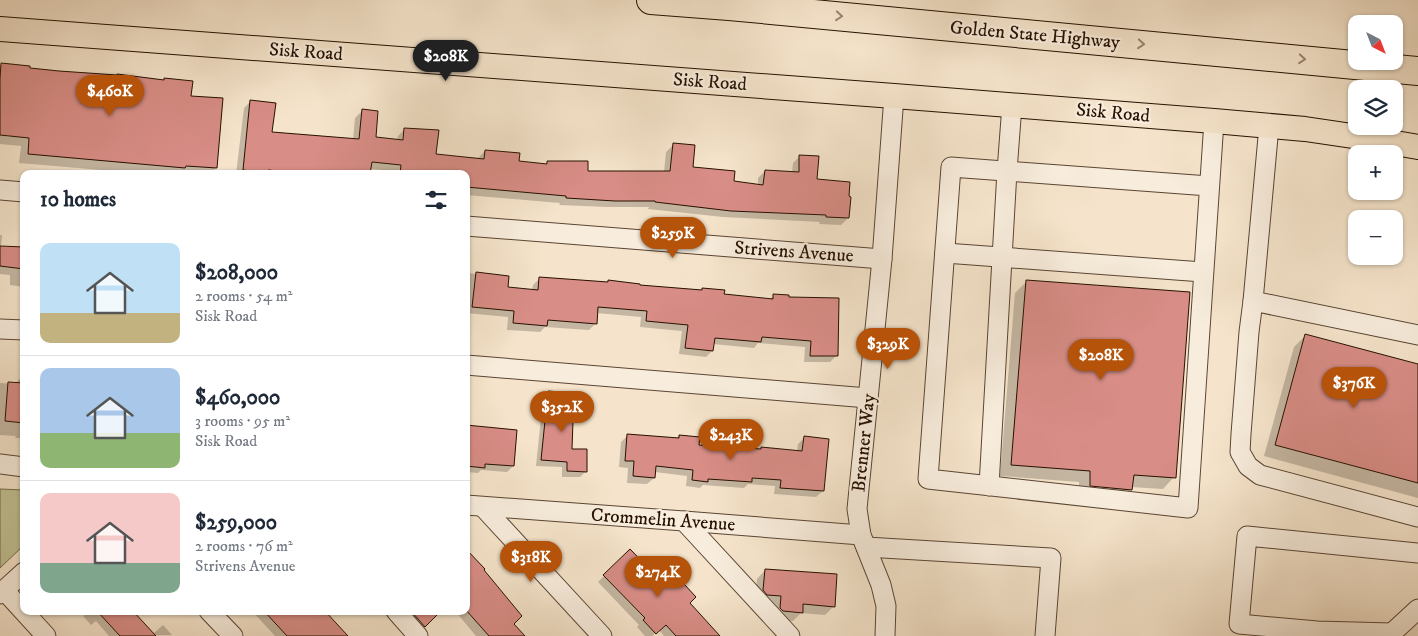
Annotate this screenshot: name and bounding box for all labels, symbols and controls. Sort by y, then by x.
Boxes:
one-way arrow [836,11,844,22]
north arrow [1348,15,1402,70]
map controls [1348,15,1403,265]
street label: Golden State Highway [949,16,1122,54]
street label: Sisk Road [268,38,344,66]
pin: $208K [411,39,481,82]
one-way arrow [1137,39,1145,50]
text: $208K [424,46,468,66]
one-way arrow [1299,54,1307,65]
street label: Sisk Road [672,68,748,96]
pin: $460K [75,74,145,117]
button: layers [1348,80,1403,135]
text: $460K [87,81,133,101]
street label: Sisk Road [1075,98,1151,128]
button: + [1348,145,1403,200]
icon: filters [422,186,450,214]
text: 10 homes [40,187,116,213]
button: − [1348,210,1403,265]
pin: $259K [638,216,708,259]
text: $259K [651,223,695,243]
street label: Strivens Avenue [734,236,854,268]
text: $208,000 [195,260,278,286]
icon: home [80,263,140,323]
text: 2 rooms · 54 m² [195,286,292,306]
text: Sisk Road [195,306,257,326]
pin: $329K [853,328,923,370]
text: $329K [867,334,909,354]
pin: $208K [1066,338,1136,381]
text: $208K [1079,345,1123,365]
pin: $376K [1319,366,1389,409]
text: $376K [1333,373,1375,393]
text: $460,000 [195,385,280,411]
icon: home [80,388,140,448]
pin: $352K [527,390,597,433]
street label: Brenner Way [847,392,881,493]
text: $352K [541,397,583,417]
text: 3 rooms · 95 m² [195,411,290,431]
pin: $243K [696,418,766,461]
text: $243K [709,425,753,445]
text: Sisk Road [195,431,257,451]
street label: Crommelin Avenue [590,503,736,537]
text: $259,000 [195,510,277,536]
icon: home [80,513,140,573]
text: 2 rooms · 76 m² [195,536,293,556]
pin: $318K [496,540,566,583]
text: $318K [511,547,551,567]
text: Strivens Avenue [195,556,295,576]
pin: $274K [623,556,693,598]
text: $274K [636,562,680,582]

